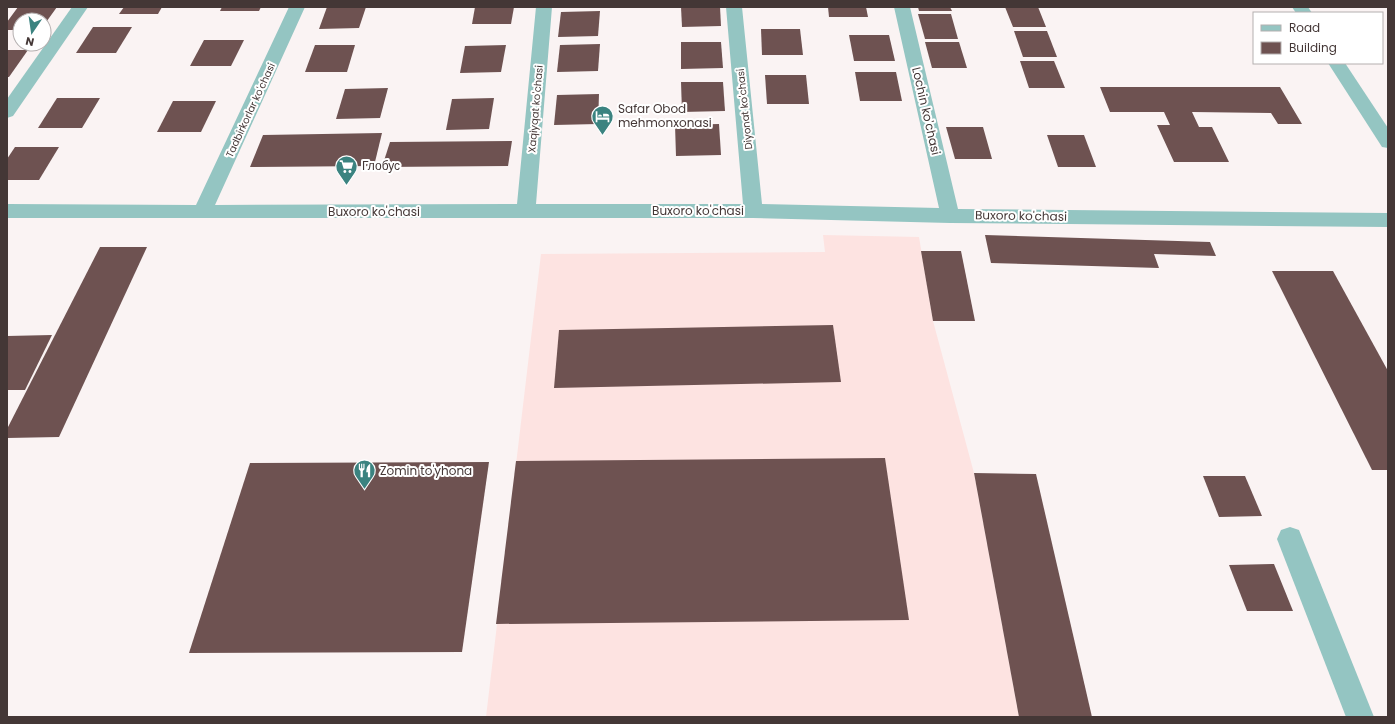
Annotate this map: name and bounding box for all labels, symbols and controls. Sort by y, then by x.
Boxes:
north arrow [12,12,52,52]
legend [1253,12,1383,64]
text: Road [1289,19,1320,36]
text: N [24,33,36,50]
text: Building [1289,39,1337,56]
street label: Tadbirkorlar ko'chasi [222,60,279,160]
street label: Xaqiyqat ko'chasi [524,65,547,153]
street label: Lochin ko'chasi [908,65,945,157]
street label: Diyonat ko'chasi [733,68,756,150]
place label: Safar Obod mehmonxonasi [618,100,712,131]
hotel icon: Safar Obod mehmonxonasi [589,103,615,136]
supermarket icon: Глобус [334,153,360,186]
place label: Глобус [362,157,400,174]
street label: Buxoro ko'chasi [652,202,744,219]
street label: Buxoro ko'chasi [328,203,420,220]
street label: Buxoro ko'chasi [975,206,1067,225]
restaurant icon: Zomin to'yhona [351,458,377,491]
place label: Zomin to'yhona [380,462,472,479]

